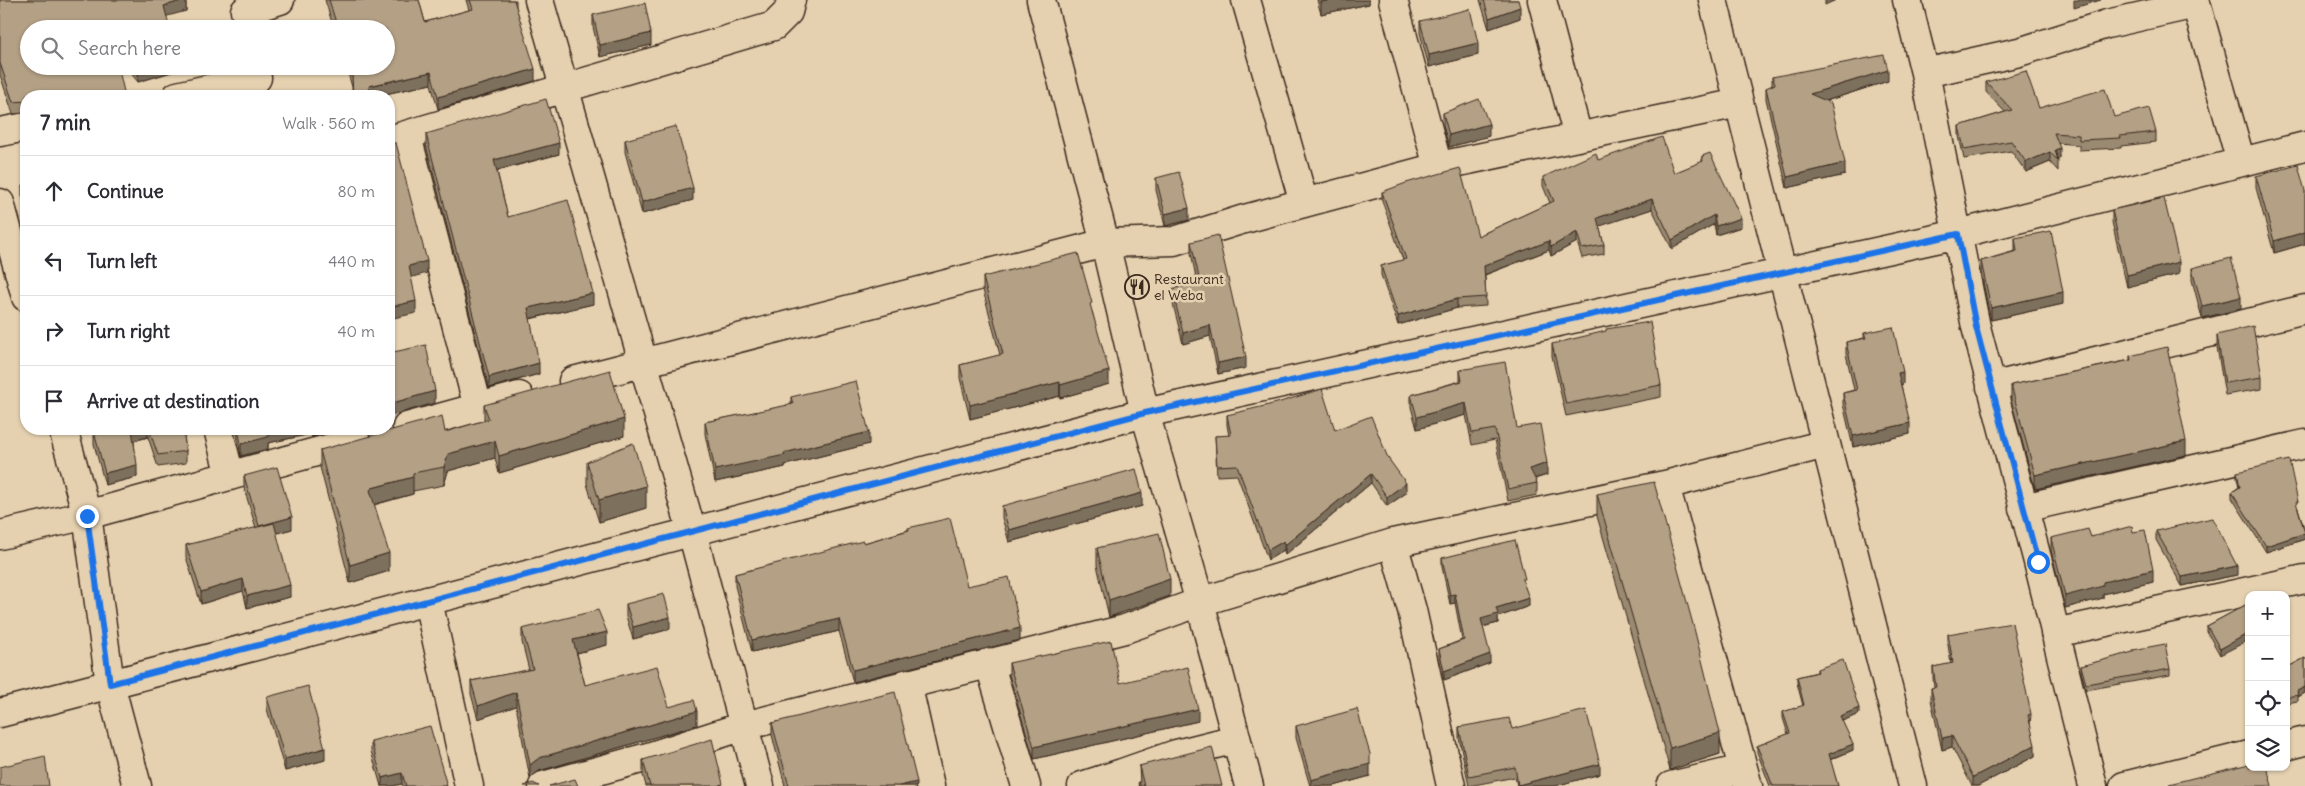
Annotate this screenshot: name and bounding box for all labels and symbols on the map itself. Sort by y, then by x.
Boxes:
place label: Restaurant el Weba [1154,270,1224,304]
restaurant icon: Restaurant el Weba [1124,274,1150,300]
route end [76,505,99,528]
route start [2027,551,2050,574]

